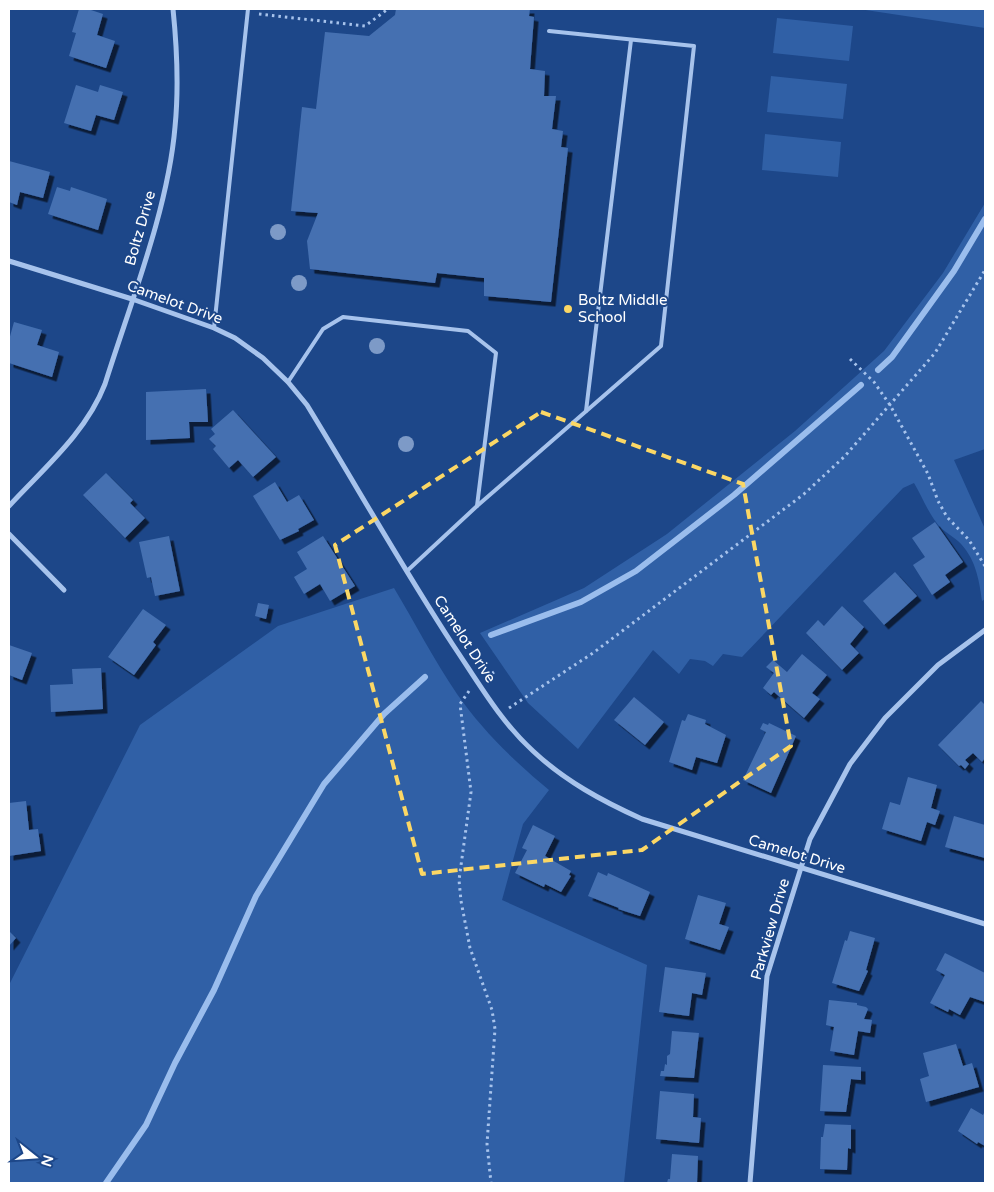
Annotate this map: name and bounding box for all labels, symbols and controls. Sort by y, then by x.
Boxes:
street label: Boltz Drive [121,188,159,268]
street label: Camelot Drive [125,276,225,328]
place label: Boltz Middle School [578,291,668,326]
marker: Boltz Middle School [562,303,574,315]
street label: Camelot Drive [430,592,500,686]
street label: Camelot Drive [746,831,848,877]
street label: Parkview Drive [747,876,793,982]
north arrow [10,1132,60,1182]
text: N [37,1153,57,1169]

